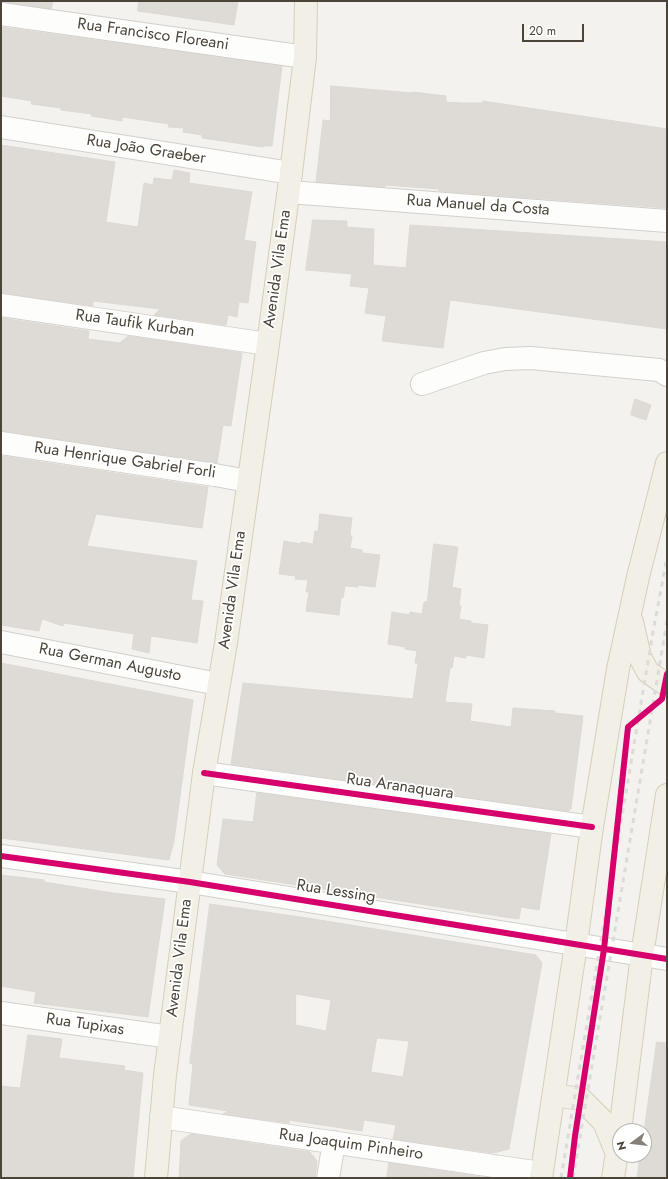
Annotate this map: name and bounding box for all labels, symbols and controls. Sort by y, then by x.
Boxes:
street label: Rua Francisco Floreani [76,15,230,55]
scale bar [524,16,586,42]
text: 20 m [529,22,556,40]
street label: Rua João Graeber [85,131,207,169]
street label: Rua Manuel da Costa [406,191,550,221]
street label: Avenida Vila Ema [260,209,296,329]
street label: Rua Taufik Kurban [74,306,196,342]
street label: Rua Henrique Gabriel Forli [33,439,217,483]
street label: Avenida Vila Ema [215,530,251,650]
street label: Rua German Augusto [37,640,183,686]
street label: Rua Aranaquara [345,770,455,804]
street label: Rua Lessing [295,876,377,908]
street label: Avenida Vila Ema [163,898,197,1018]
street label: Rua Tupixas [45,1010,125,1040]
north arrow [612,1123,652,1163]
street label: Rua Joaquim Pinheiro [278,1125,424,1165]
text: N [613,1140,630,1152]

